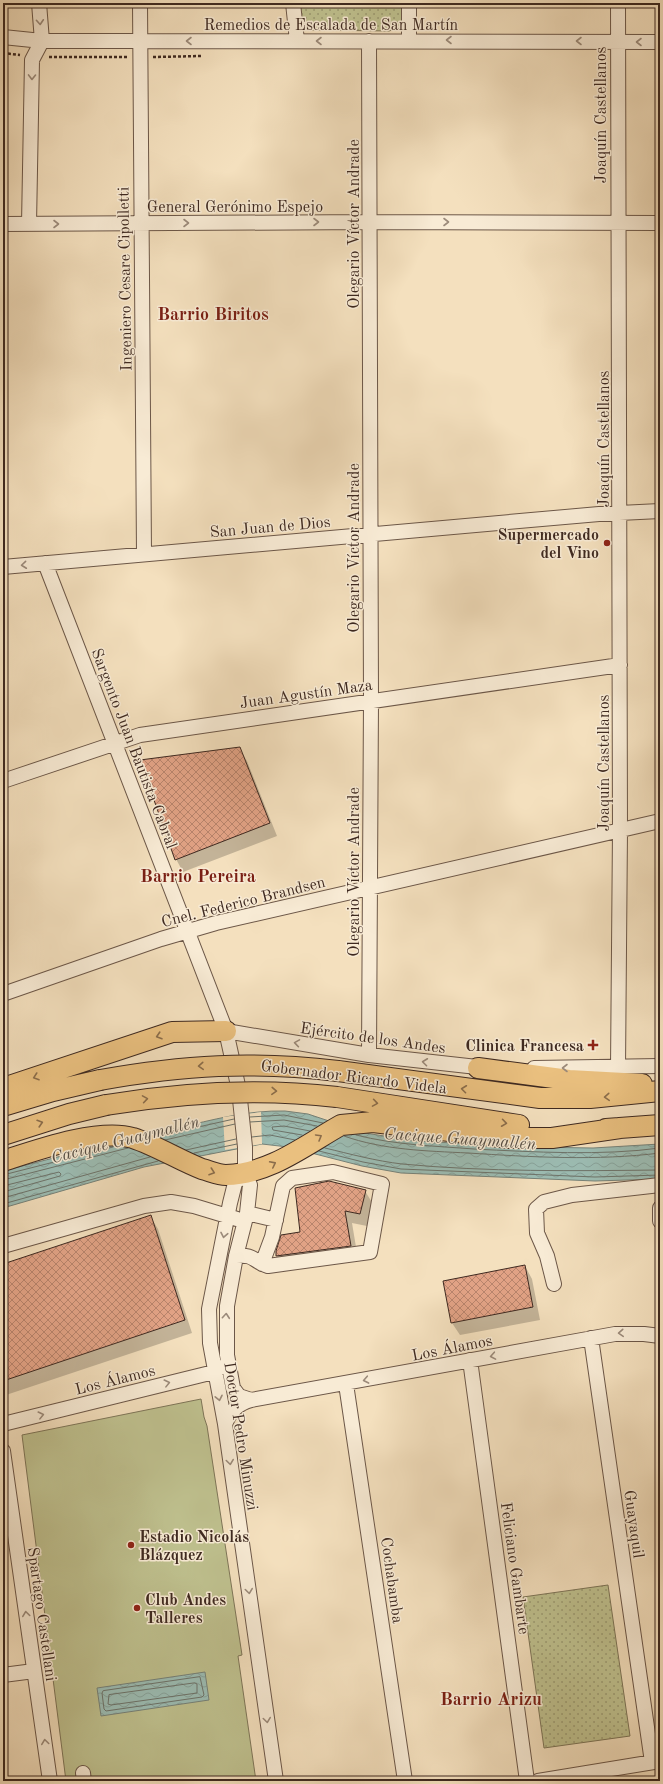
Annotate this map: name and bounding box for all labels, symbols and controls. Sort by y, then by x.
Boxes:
street label: Remedios de Escalada de San Martín [204,18,459,34]
one-way arrow [36,19,45,25]
one-way arrow [446,36,452,45]
one-way arrow [186,37,192,45]
one-way arrow [316,37,322,45]
one-way arrow [576,37,582,45]
one-way arrow [636,38,642,46]
street label: Joaquín Castellanos [594,46,610,184]
one-way arrow [28,74,36,80]
street label: Olegario Víctor Andrade [347,139,363,309]
street label: Ingeniero Cesare Cipolletti [116,187,136,371]
street label: General Gerónimo Espejo [147,200,323,216]
one-way arrow [313,218,319,226]
one-way arrow [443,218,449,226]
one-way arrow [183,219,189,227]
one-way arrow [53,220,59,228]
district label: Barrio Biritos [157,306,269,324]
street label: Joaquín Castellanos [597,370,613,508]
street label: Olegario Víctor Andrade [347,463,363,633]
street label: San Juan de Dios [209,515,331,541]
place label: Supermercado del Vino [497,528,599,562]
marker: Supermercado del Vino [602,538,612,548]
one-way arrow [21,560,27,569]
street label: Sargento Juan Bautista Cabral [87,646,179,851]
street label: Juan Agustín Maza [239,678,374,712]
street label: Joaquín Castellanos [597,694,613,832]
street label: Olegario Víctor Andrade [347,787,363,957]
district label: Barrio Pereira [140,868,256,886]
street label: Cnel. Federico Brandsen [160,875,327,931]
street label: Ejército de los Andes [299,1021,447,1057]
one-way arrow [156,1032,163,1040]
one-way arrow [294,1039,300,1048]
place label: Clinica Francesa [465,1039,584,1055]
marker: Clinica Francesa [587,1039,599,1051]
one-way arrow [422,1058,429,1067]
street label: Gobernador Ricardo Videla [260,1059,448,1097]
one-way arrow [198,1062,204,1071]
one-way arrow [562,1064,568,1072]
one-way arrow [32,1072,39,1080]
one-way arrow [461,1085,467,1094]
one-way arrow [271,1087,277,1096]
one-way arrow [604,1093,610,1102]
one-way arrow [142,1095,148,1103]
one-way arrow [372,1099,378,1107]
water label: Cacique Guaymallén [49,1114,202,1167]
one-way arrow [501,1118,507,1127]
one-way arrow [36,1119,43,1128]
water label: Cacique Guaymallén [383,1126,537,1153]
one-way arrow [315,1135,322,1142]
one-way arrow [269,1161,276,1169]
one-way arrow [208,1167,215,1176]
one-way arrow [220,1231,229,1238]
one-way arrow [222,1313,231,1319]
street label: Los Álamos [410,1329,494,1365]
one-way arrow [618,1329,624,1338]
one-way arrow [490,1351,496,1360]
street label: Los Álamos [73,1359,157,1399]
street label: Doctor Pedro Minuzzi [220,1361,260,1512]
one-way arrow [362,1375,369,1384]
one-way arrow [164,1380,170,1388]
one-way arrow [215,1395,223,1401]
one-way arrow [37,1411,44,1420]
one-way arrow [225,1459,234,1465]
street label: Guayaquil [620,1489,646,1559]
street label: Feliciano Gambarte [497,1501,531,1636]
place label: Estadio Nicolás Blázquez [139,1530,249,1564]
street label: Cochabamba [377,1536,405,1625]
marker: Estadio Nicolás Blázquez [126,1540,136,1550]
street label: Spartago Castellani [24,1546,58,1682]
one-way arrow [244,1588,253,1594]
place label: Club Andes Talleres [145,1593,226,1627]
marker: Club Andes Talleres [132,1603,142,1613]
one-way arrow [22,1611,31,1617]
district label: Barrio Arizu [440,1691,542,1709]
one-way arrow [262,1717,271,1723]
one-way arrow [41,1739,50,1745]

